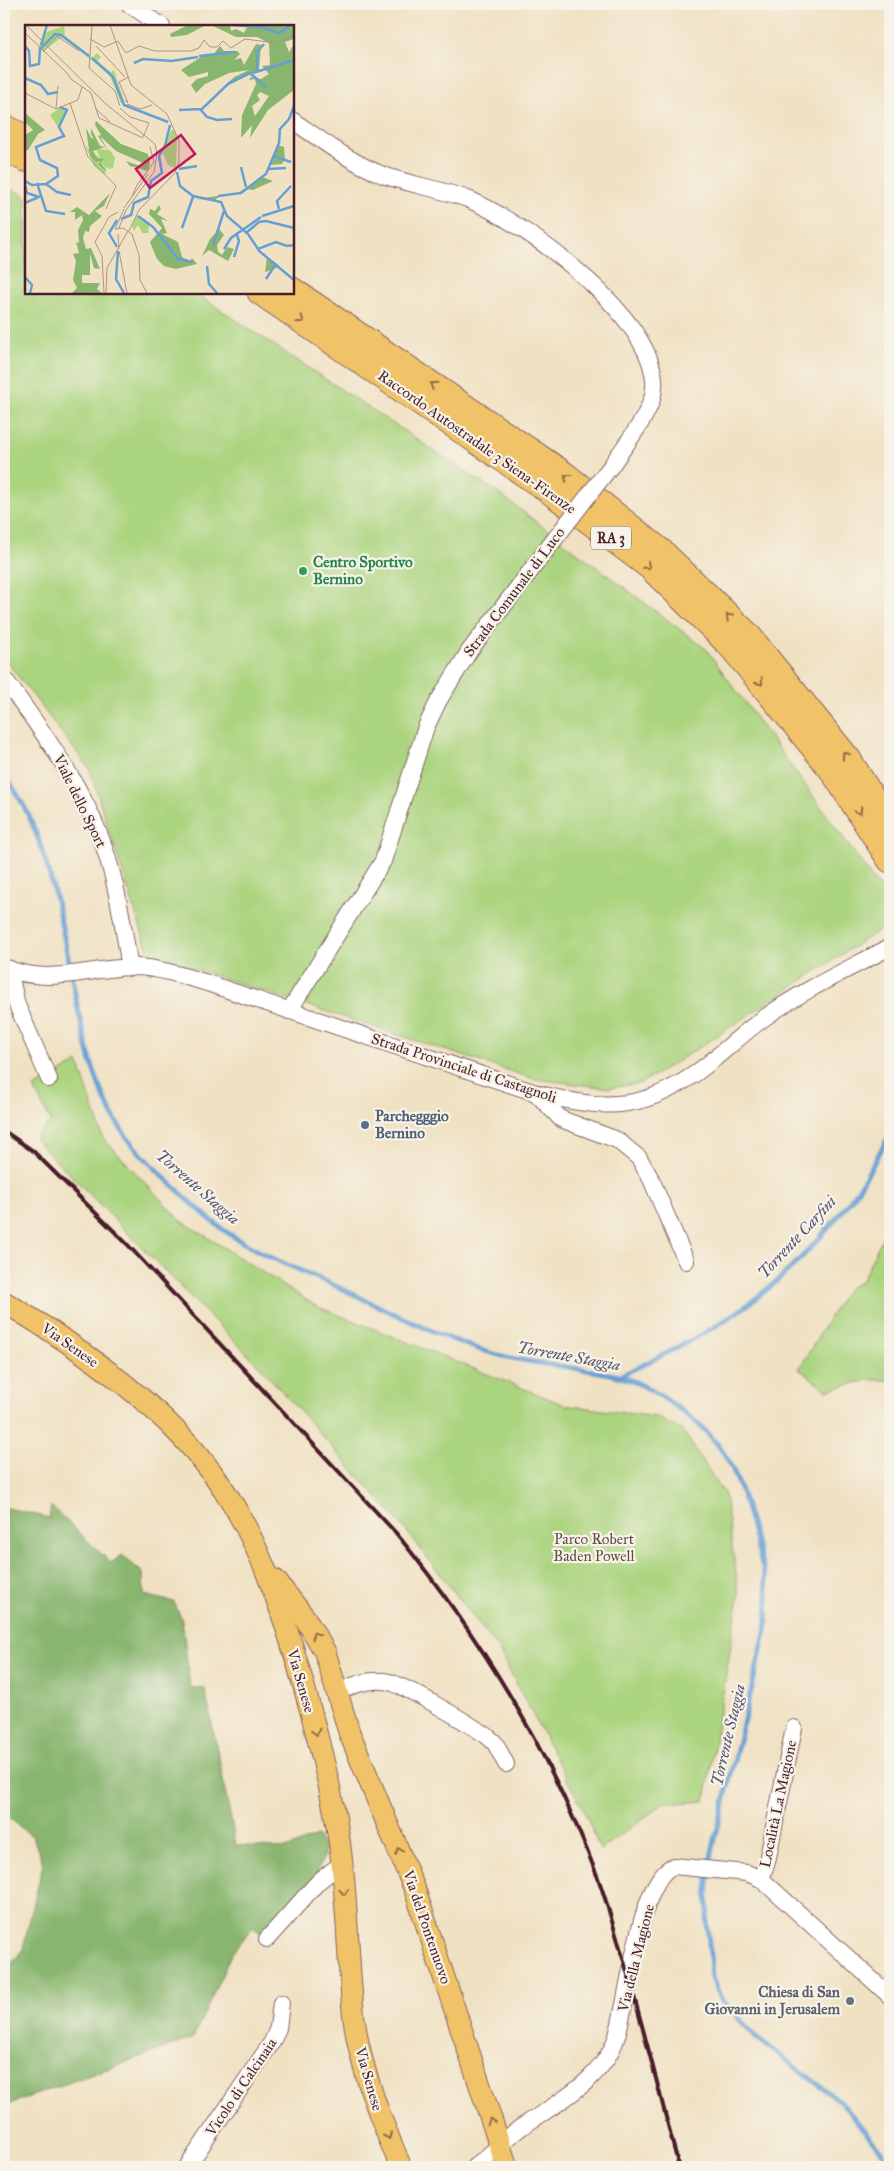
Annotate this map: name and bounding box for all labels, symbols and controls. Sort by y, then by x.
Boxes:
inset map [25,25,294,294]
one-way arrow [295,314,304,323]
street label: Raccordo Autostradale 3 Siena-Firenze [374,366,580,518]
one-way arrow [429,382,439,391]
one-way arrow [564,474,573,482]
street label: Strada Comunale di Luco [459,524,569,660]
road number: RA 3 [591,526,631,550]
place label: Centro Sportivo Bernino [313,553,413,588]
one-way arrow [641,560,650,568]
marker: Centro Sportivo Bernino [297,565,309,577]
one-way arrow [726,614,735,623]
one-way arrow [755,676,763,685]
street label: Viale dello Sport [49,750,111,851]
one-way arrow [842,751,851,761]
one-way arrow [852,805,862,814]
street label: Strada Provinciale di Castagnoli [369,1029,559,1107]
place label: Parchegggio Bernino [375,1107,449,1142]
marker: Parchegggio Bernino [359,1119,371,1131]
water label: Torrente Staggia [152,1146,244,1229]
water label: Torrente Carfini [754,1192,840,1282]
street label: Via Senese [37,1318,102,1371]
water label: Torrente Staggia [516,1338,622,1374]
park label: Parco Robert Baden Powell [553,1530,636,1565]
one-way arrow [312,1632,322,1641]
street label: Via Senese [283,1646,319,1715]
water label: Torrente Staggia [707,1682,749,1788]
one-way arrow [310,1727,321,1736]
street label: Località La Magione [756,1739,800,1869]
one-way arrow [395,1847,406,1856]
street label: Via del Pontenuovo [399,1867,455,1986]
one-way arrow [339,1888,350,1896]
street label: Via della Magione [614,1902,658,2015]
place label: Chiesa di San Giovanni in Jerusalem [705,1983,841,2019]
marker: Chiesa di San Giovanni in Jerusalem [844,1995,856,2007]
street label: Vicolo di Calcinaia [201,2034,281,2140]
street label: Via Senese [351,2044,387,2113]
one-way arrow [487,2117,497,2126]
one-way arrow [381,2131,392,2140]

